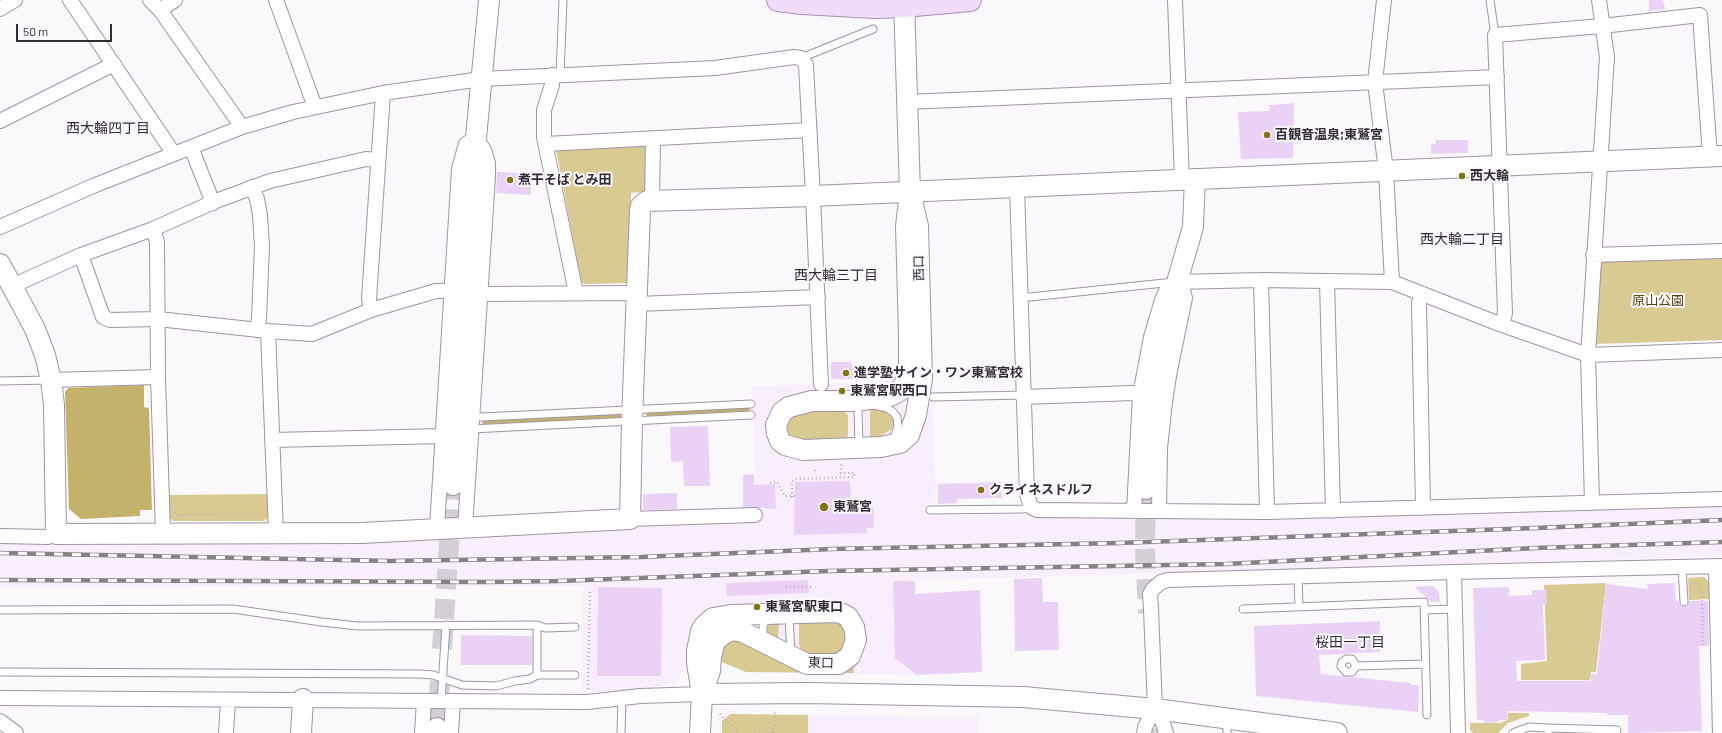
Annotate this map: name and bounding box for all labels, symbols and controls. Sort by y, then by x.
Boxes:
scale bar [18,16,114,42]
text: 50 m [23,24,48,38]
district label: 西大輪四丁目 [66,120,150,136]
place label: 百観音温泉;東鷲宮 [1275,127,1383,143]
marker: 百観音温泉;東鷲宮 [1262,130,1272,140]
place label: 西大輪 [1470,168,1509,184]
marker: 西大輪 [1457,171,1467,181]
place label: 煮干そば とみ田 [518,172,612,188]
marker: 煮干そば とみ田 [505,175,515,185]
district label: 西大輪二丁目 [1420,231,1504,247]
street label: 西口 [911,255,927,281]
district label: 西大輪三丁目 [794,267,878,283]
park label: 原山公園 [1632,293,1684,309]
place label: 進学塾サイン・ワン東鷲宮校 [854,365,1023,381]
marker: 進学塾サイン・ワン東鷲宮校 [841,368,851,378]
place label: 東鷲宮駅西口 [850,383,928,399]
marker: 東鷲宮駅西口 [837,386,847,396]
place label: クライネスドルフ [989,482,1093,498]
marker: クライネスドルフ [976,485,986,495]
place label: 東鷲宮 [833,499,872,515]
marker: 東鷲宮 [818,501,830,513]
place label: 東鷲宮駅東口 [765,599,843,615]
marker: 東鷲宮駅東口 [752,602,762,612]
district label: 桜田一丁目 [1315,634,1385,650]
street label: 東口 [808,655,834,671]

